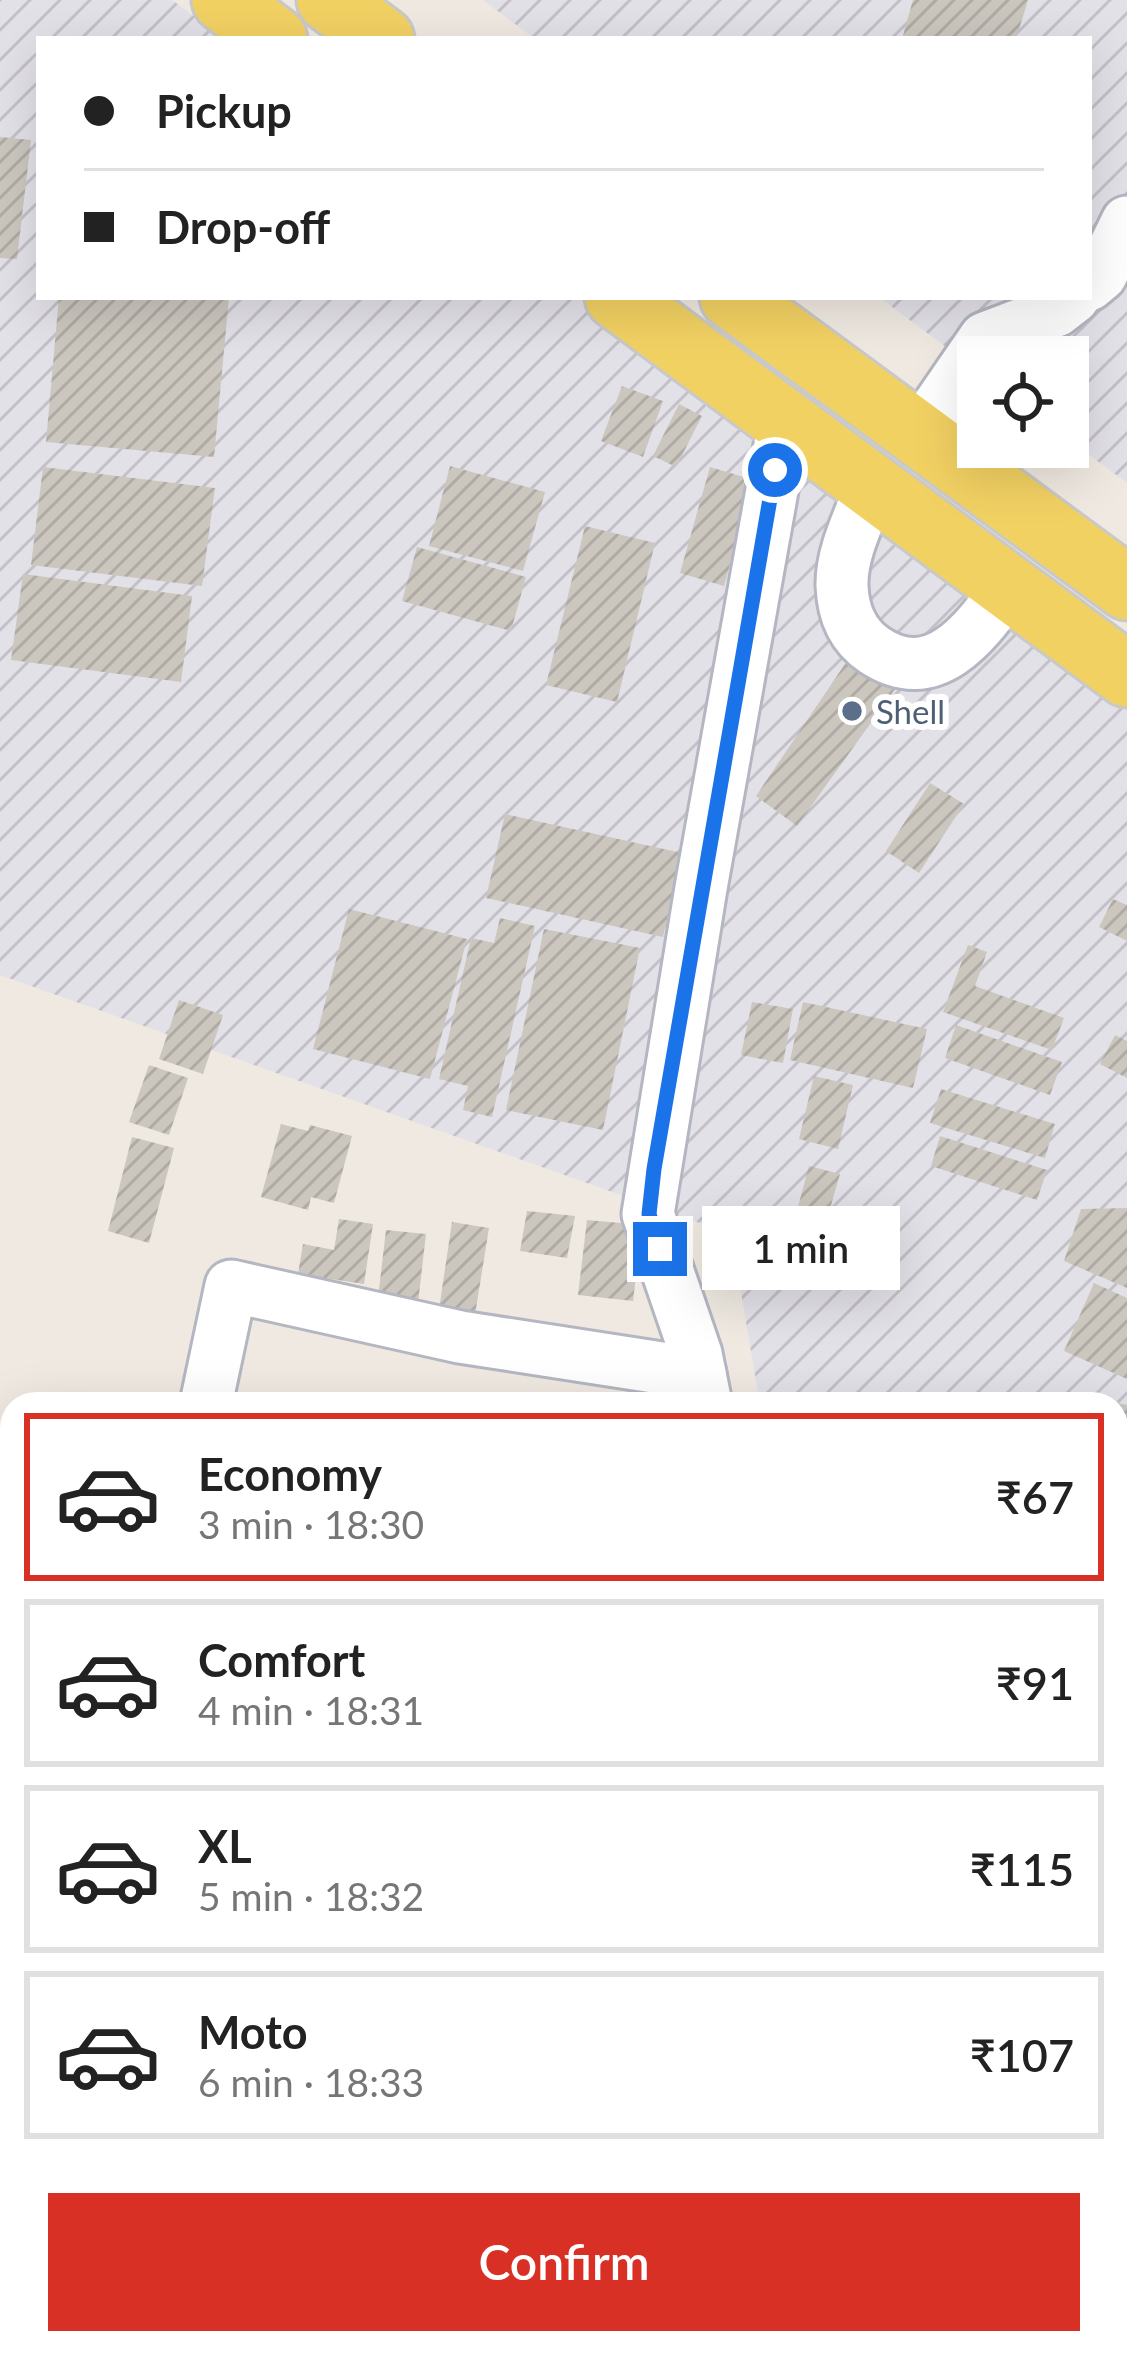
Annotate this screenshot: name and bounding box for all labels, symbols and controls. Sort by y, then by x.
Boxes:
text: Pickup [156,84,292,138]
text: Drop-off [156,200,330,254]
map controls [957,336,1089,468]
button: locate [957,336,1089,468]
route start [748,443,802,497]
place label: Shell [876,691,945,731]
marker: Shell [839,698,865,724]
callout: 1 min [702,1207,900,1291]
route end [633,1222,687,1276]
text: 1 min [753,1225,849,1271]
icon: car [54,1443,162,1551]
text: Economy [198,1447,382,1501]
text: ₹67 [996,1470,1074,1524]
text: 3 min · 18:30 [198,1501,424,1547]
icon: car [54,1629,162,1737]
text: Comfort [198,1633,365,1687]
text: ₹91 [996,1656,1074,1710]
text: 4 min · 18:31 [198,1687,424,1733]
icon: car [54,1815,162,1923]
text: XL [198,1819,252,1873]
text: ₹115 [970,1842,1074,1896]
text: 5 min · 18:32 [198,1873,424,1919]
icon: car [54,2001,162,2109]
text: Moto [198,2005,308,2059]
text: ₹107 [970,2028,1074,2082]
text: 6 min · 18:33 [198,2059,424,2105]
button: Confirm [48,2193,1080,2331]

